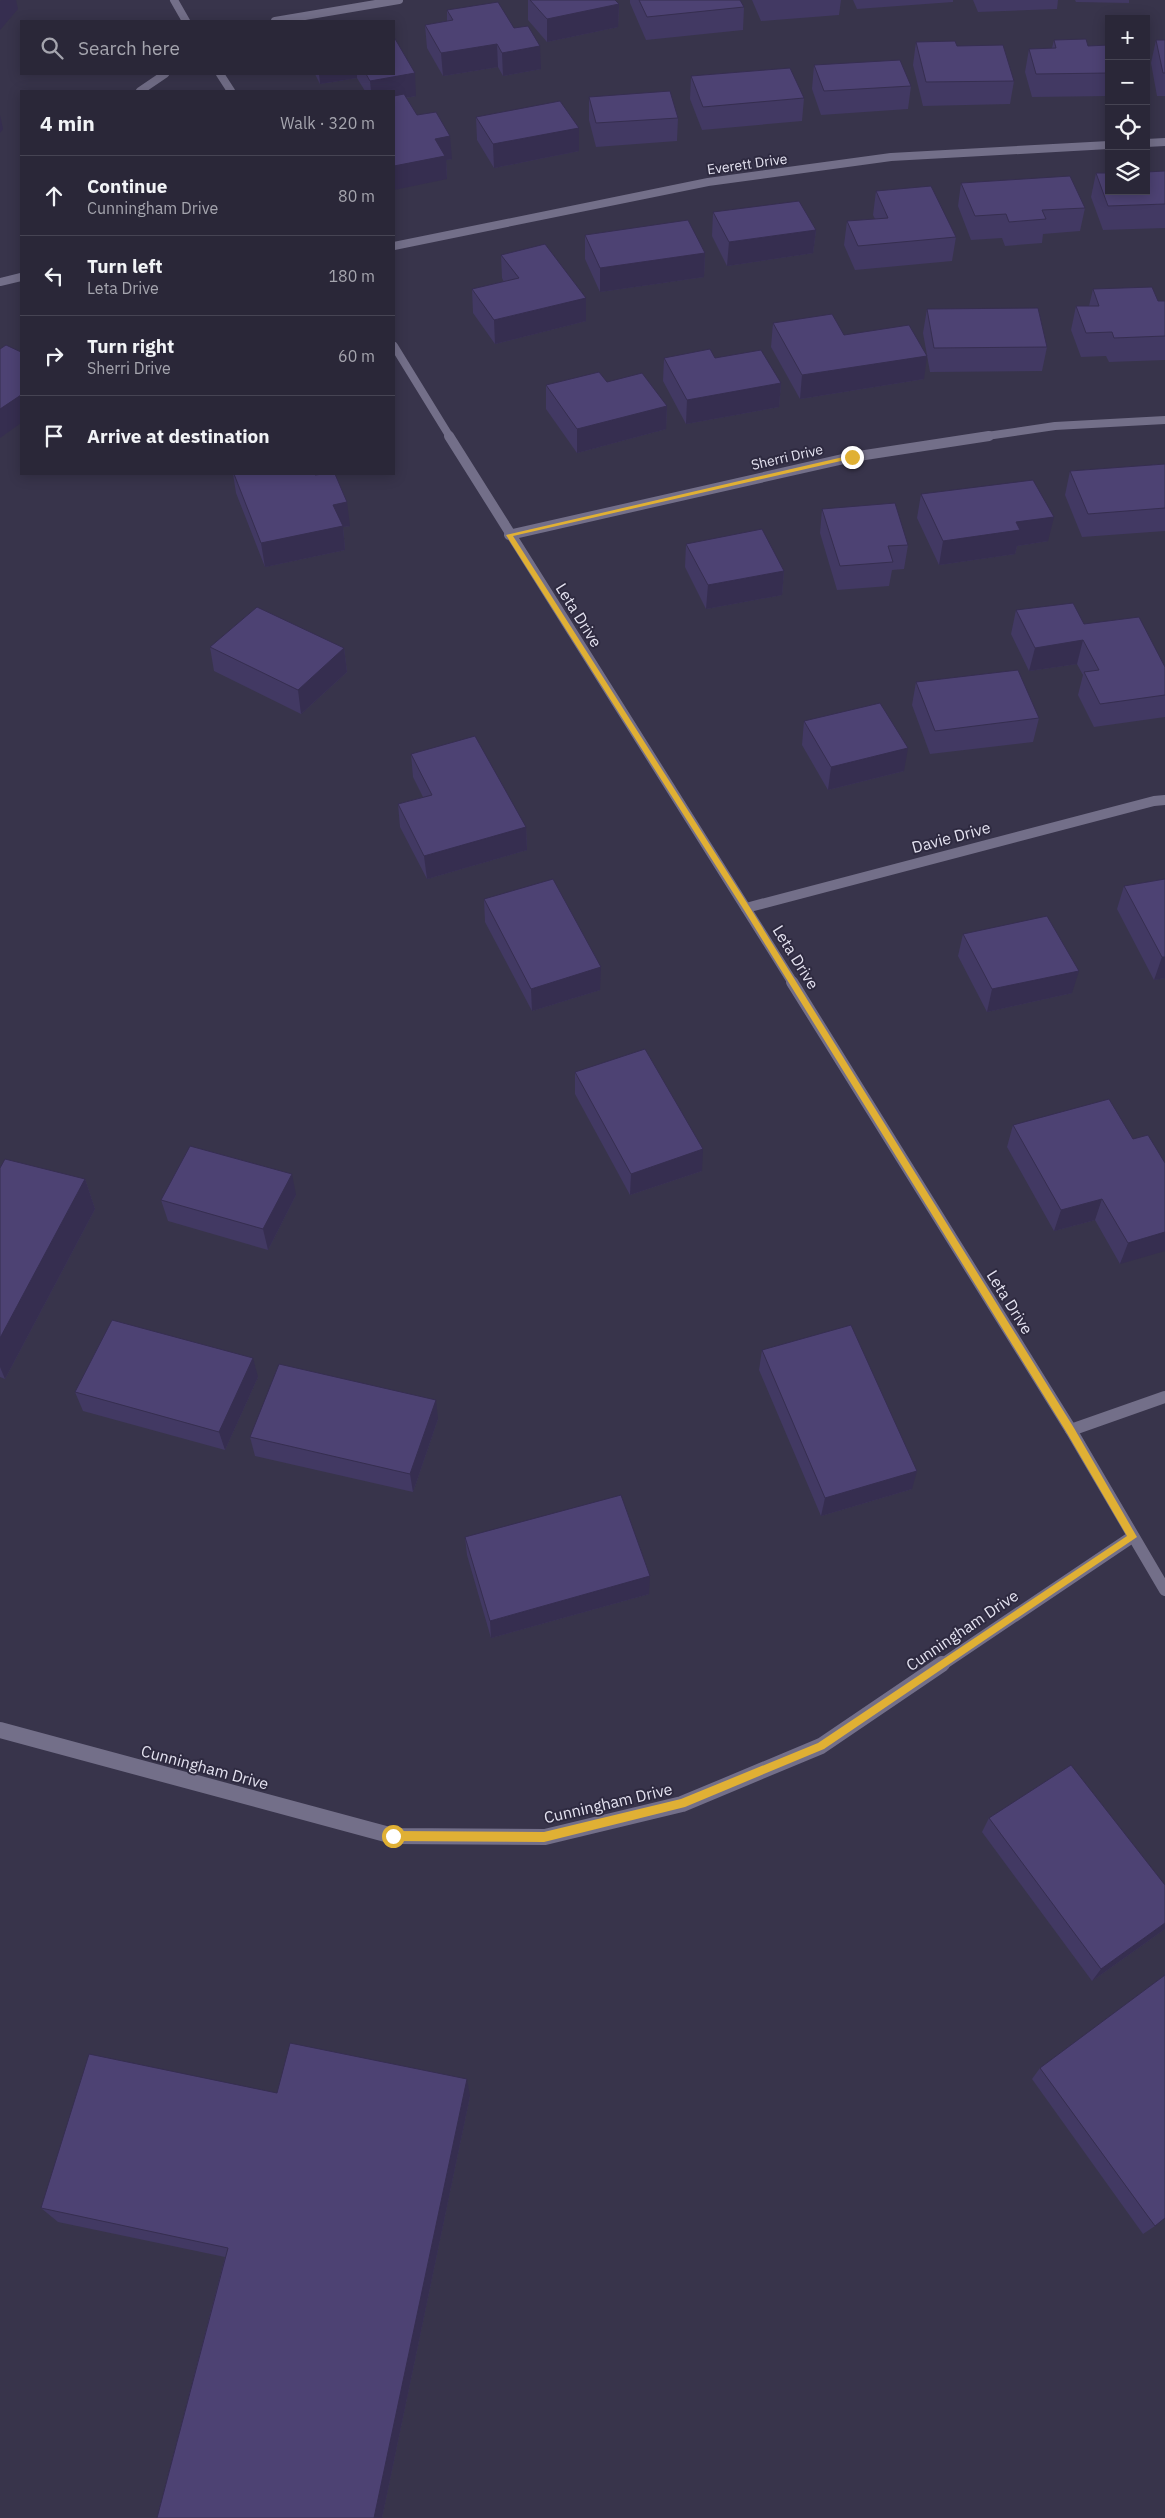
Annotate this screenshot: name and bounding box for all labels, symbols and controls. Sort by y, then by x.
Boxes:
map controls [1105,15,1150,195]
button: + [1105,15,1150,60]
search box [20,20,395,75]
icon: search [38,34,66,62]
text: Search here [78,36,180,60]
button: − [1105,60,1150,105]
button: locate [1105,105,1150,150]
text: 4 min [40,109,95,137]
text: Walk · 320 m [280,113,375,133]
street label: Everett Drive [706,149,789,179]
button: layers [1105,150,1150,195]
text: Continue [87,174,167,198]
icon: ahead [40,182,68,210]
text: 80 m [338,186,375,206]
text: Cunningham Drive [87,198,218,218]
text: Turn left [87,254,163,278]
icon: left [40,262,68,290]
text: 180 m [328,266,375,286]
text: Leta Drive [87,278,159,298]
text: Turn right [87,334,174,358]
icon: right [40,342,68,370]
text: 60 m [338,346,375,366]
text: Sherri Drive [87,358,171,378]
icon: arrive [40,422,68,450]
text: Arrive at destination [87,424,270,448]
street label: Sherri Drive [749,440,825,474]
route end [841,446,864,469]
street label: Leta Drive [552,579,607,651]
street label: Davie Drive [909,817,993,857]
street label: Leta Drive [769,921,824,993]
street label: Leta Drive [983,1266,1038,1338]
street label: Cunningham Drive [902,1585,1022,1675]
street label: Cunningham Drive [139,1740,271,1794]
street label: Cunningham Drive [542,1778,674,1828]
route start [382,1825,405,1848]

